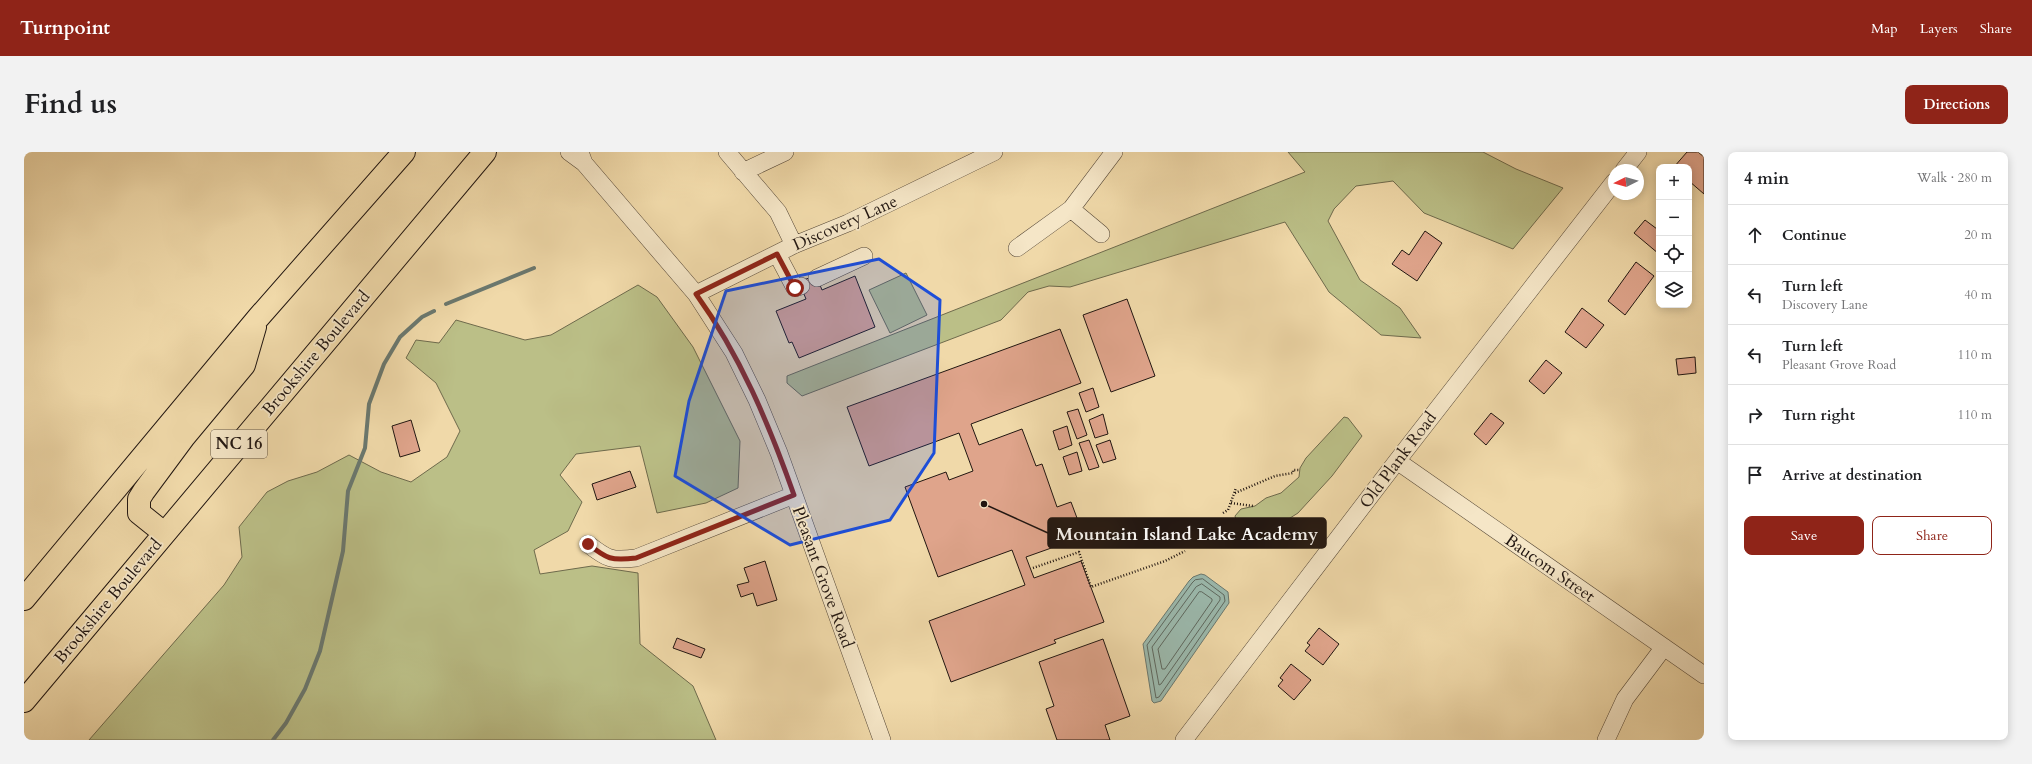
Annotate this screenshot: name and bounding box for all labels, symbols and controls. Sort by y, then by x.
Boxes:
text: Turnpoint [20,15,110,41]
text: Map [1871,19,1898,38]
text: Layers [1920,19,1958,38]
text: Share [1980,19,2012,38]
text: Find us [24,85,117,123]
button: Directions [1905,85,2008,124]
north arrow [1608,164,1644,200]
map controls [1656,164,1692,308]
button: + [1656,164,1692,200]
text: 4 min [1744,167,1789,190]
text: Walk · 280 m [1917,169,1992,187]
street label: Discovery Lane [789,190,901,256]
button: − [1656,200,1692,236]
icon: ahead [1744,224,1766,246]
text: Continue [1782,225,1847,245]
text: 20 m [1964,226,1992,244]
button: locate [1656,236,1692,272]
button: layers [1656,272,1692,308]
text: Turn left [1782,276,1843,296]
route start [786,279,804,297]
icon: left [1744,284,1766,306]
street label: Brookshire Boulevard [257,286,375,420]
text: 40 m [1964,286,1992,304]
text: Discovery Lane [1782,296,1868,314]
text: Turn left [1782,336,1843,356]
icon: left [1744,344,1766,366]
text: 110 m [1958,346,1992,364]
text: Pleasant Grove Road [1782,356,1896,374]
icon: right [1744,404,1766,426]
text: Turn right [1782,405,1855,425]
text: 110 m [1958,406,1992,424]
street label: Old Plank Road [1354,407,1442,513]
road number: NC 16 [211,430,267,458]
icon: arrive [1744,464,1766,486]
text: Arrive at destination [1782,465,1922,485]
street label: Pleasant Grove Road [787,503,859,651]
button: Save [1744,516,1864,555]
button: Share [1872,516,1992,555]
callout: Mountain Island Lake Academy [1048,518,1326,548]
text: Mountain Island Lake Academy [1056,522,1319,547]
street label: Baucom Street [1500,528,1600,608]
street label: Brookshire Boulevard [49,534,167,668]
route end [579,535,597,553]

